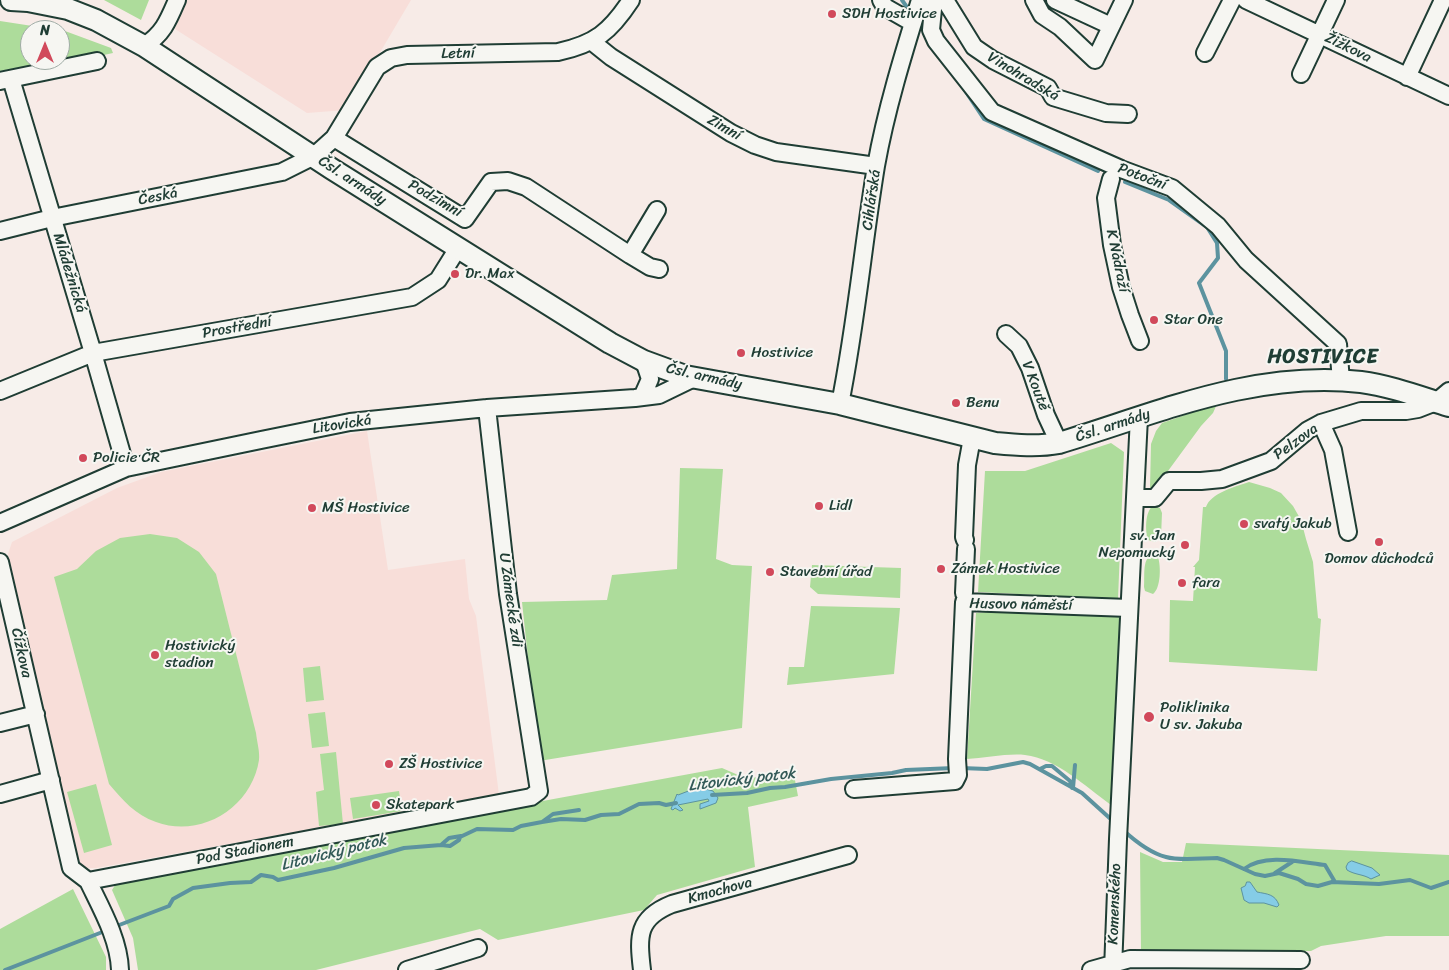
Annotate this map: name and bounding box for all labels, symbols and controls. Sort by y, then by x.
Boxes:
place label: SDH Hostivice [842,5,937,23]
marker: SDH Hostivice [826,8,838,20]
text: N [40,18,50,43]
north arrow [20,20,70,70]
street label: Žižkova [1322,29,1374,67]
street label: Letní [441,45,475,63]
street label: Vinohradská [984,49,1062,105]
street label: Zimní [704,111,744,145]
street label: Čsl. armády [315,152,389,210]
street label: Potoční [1115,160,1169,194]
street label: Cihlářská [859,169,885,231]
street label: Podzimní [405,176,465,222]
street label: Česká [137,184,179,210]
street label: K Nádraží [1102,228,1132,294]
street label: Mládežnická [48,231,90,315]
place label: Dr. Max [465,265,515,283]
marker: Dr. Max [449,268,461,280]
place label: Star One [1164,311,1223,329]
street label: Prostřední [201,313,273,343]
marker: Star One [1148,314,1160,326]
place label: Hostivice [751,344,813,362]
district label: HOSTIVICE [1269,346,1377,370]
marker: Hostivice [735,347,747,359]
street label: V Koutě [1017,359,1053,413]
street label: Čsl. armády [664,360,744,394]
place label: Benu [966,394,999,412]
marker: Benu [950,397,962,409]
street label: Čsl. armády [1073,405,1153,447]
street label: Litovická [311,411,373,439]
street label: Pelzova [1270,420,1322,464]
place label: Policie ČR [93,449,160,467]
marker: Policie ČR [77,452,89,464]
place label: Lidl [829,497,852,515]
place label: MŠ Hostivice [322,499,410,517]
marker: Lidl [813,500,825,512]
marker: MŠ Hostivice [306,502,318,514]
place label: svatý Jakub [1254,515,1332,533]
marker: svatý Jakub [1238,518,1250,530]
place label: sv. Jan Nepomucký [1099,527,1175,562]
marker: Domov důchodců [1373,536,1385,548]
marker: sv. Jan Nepomucký [1179,539,1191,551]
place label: Domov důchodců [1325,550,1433,568]
street label: U Zámecké zdi [494,552,526,648]
place label: Zámek Hostivice [951,560,1060,578]
place label: Stavební úřad [780,563,872,581]
marker: Zámek Hostivice [935,563,947,575]
marker: Stavební úřad [764,566,776,578]
place label: fara [1192,574,1220,592]
marker: fara [1176,577,1188,589]
street label: Husovo náměstí [969,595,1073,615]
street label: Čížkova [7,626,35,680]
place label: Hostivický stadion [165,637,235,672]
marker: Hostivický stadion [149,649,161,661]
place label: Poliklinika U sv. Jakuba [1160,699,1242,734]
marker: Poliklinika U sv. Jakuba [1142,710,1156,724]
place label: ZŠ Hostivice [399,755,482,773]
marker: ZŠ Hostivice [383,758,395,770]
water label: Litovický potok [687,764,797,796]
place label: Skatepark [386,796,455,814]
marker: Skatepark [370,799,382,811]
water label: Litovický potok [279,831,389,875]
street label: Pod Stadionem [195,833,295,869]
street label: Komenského [1105,863,1125,945]
street label: Kmochova [686,874,754,908]

